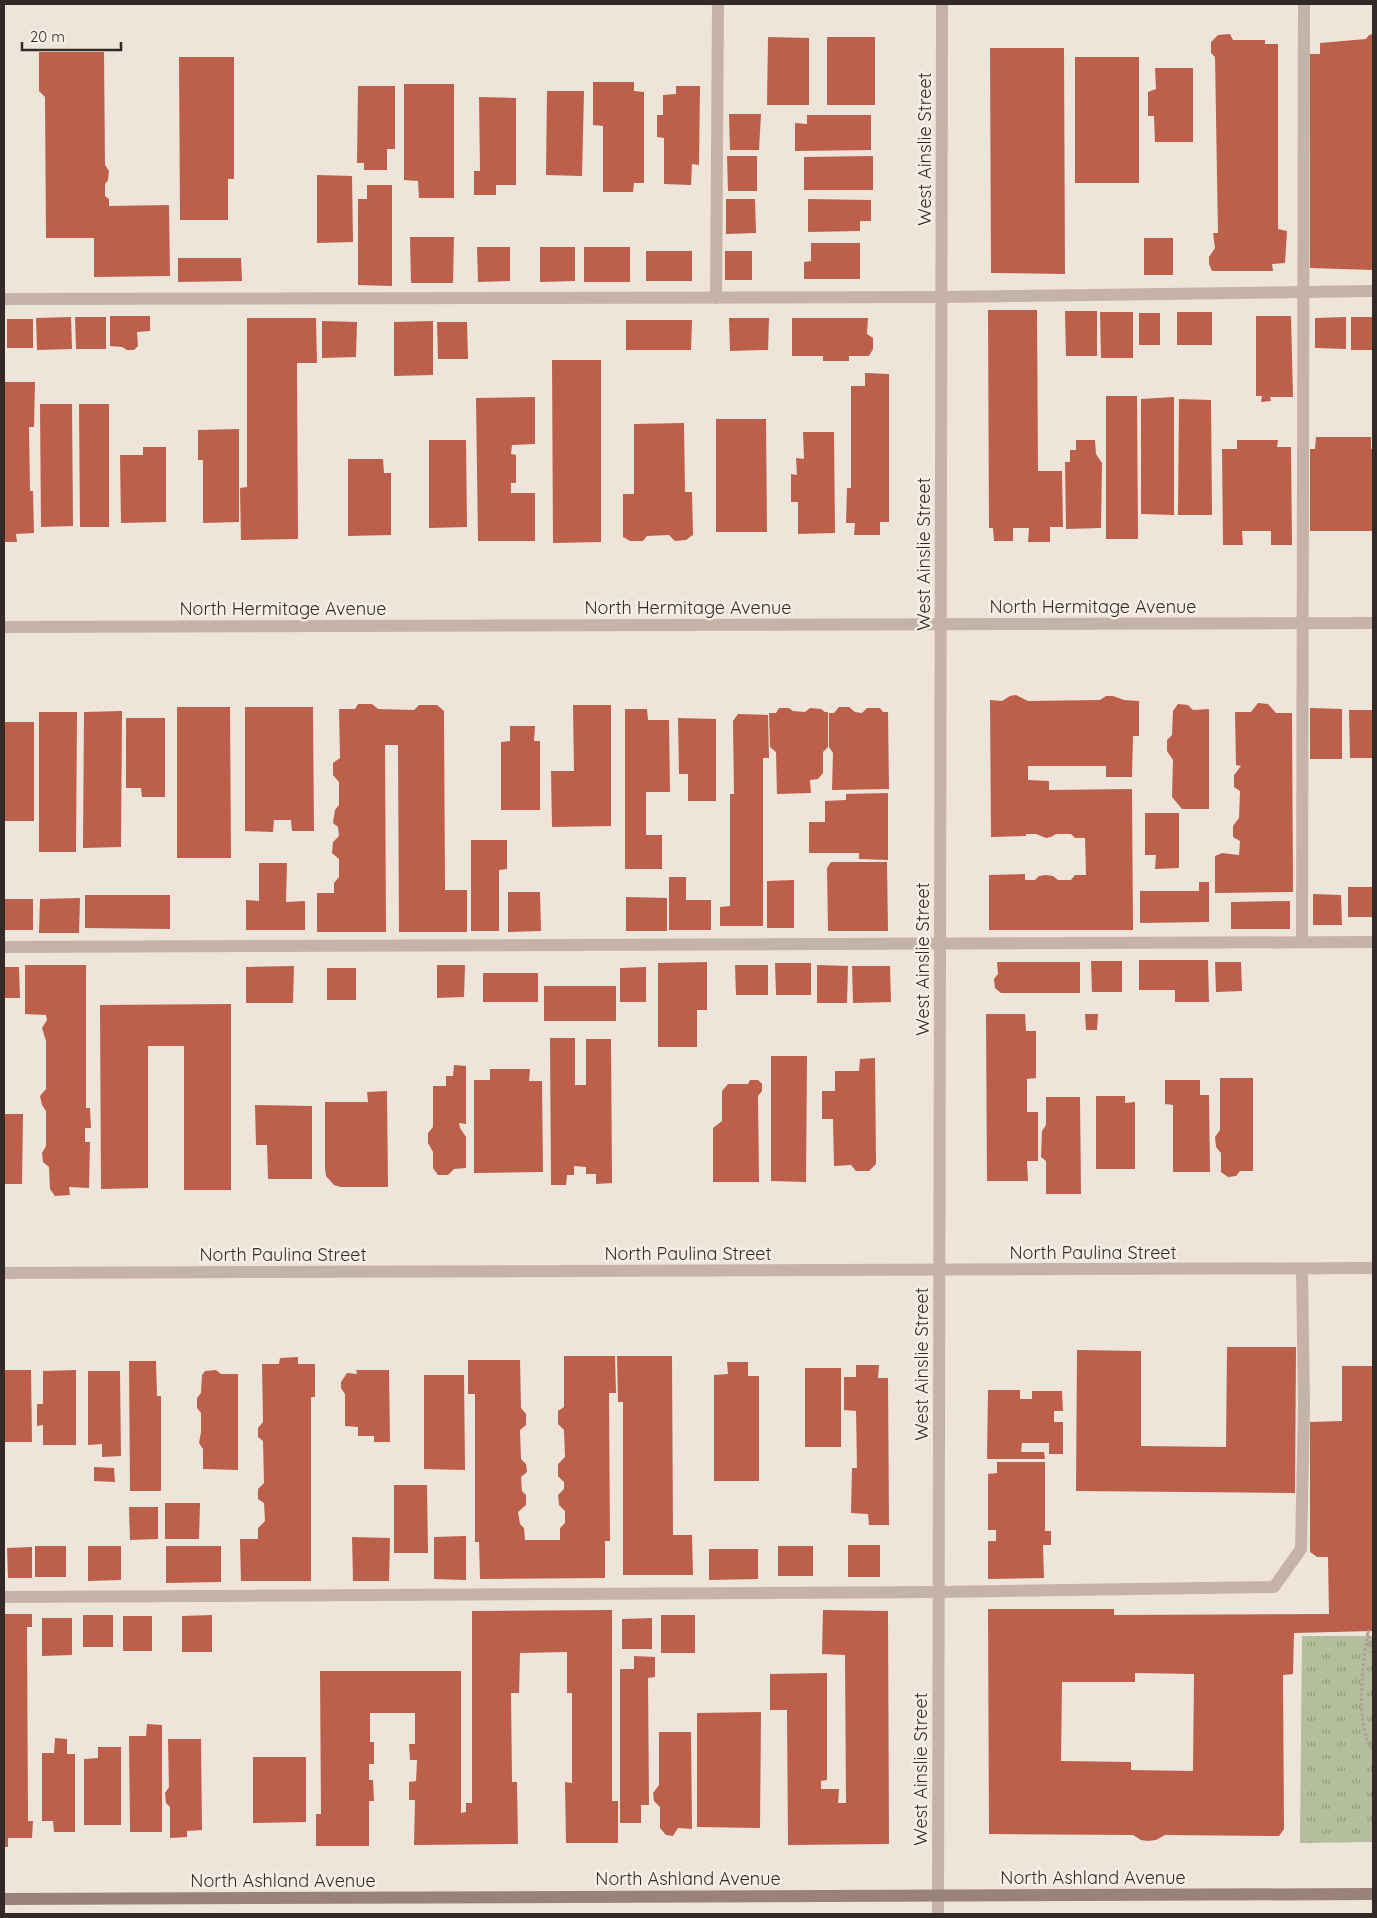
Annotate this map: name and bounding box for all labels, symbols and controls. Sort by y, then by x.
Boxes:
scale bar [22,20,121,52]
text: 20 m [30,27,65,46]
street label: West Ainslie Street [913,72,936,226]
street label: West Ainslie Street [912,477,935,631]
street label: North Hermitage Avenue [990,595,1197,618]
street label: North Hermitage Avenue [585,596,792,619]
street label: North Hermitage Avenue [180,597,387,620]
street label: West Ainslie Street [911,882,934,1036]
street label: North Paulina Street [1009,1241,1177,1264]
street label: North Paulina Street [604,1242,772,1265]
street label: North Paulina Street [199,1243,367,1266]
street label: West Ainslie Street [910,1287,933,1441]
street label: West Ainslie Street [909,1692,932,1846]
street label: North Ashland Avenue [1000,1866,1186,1889]
street label: North Ashland Avenue [595,1867,781,1890]
street label: North Ashland Avenue [190,1869,376,1892]

